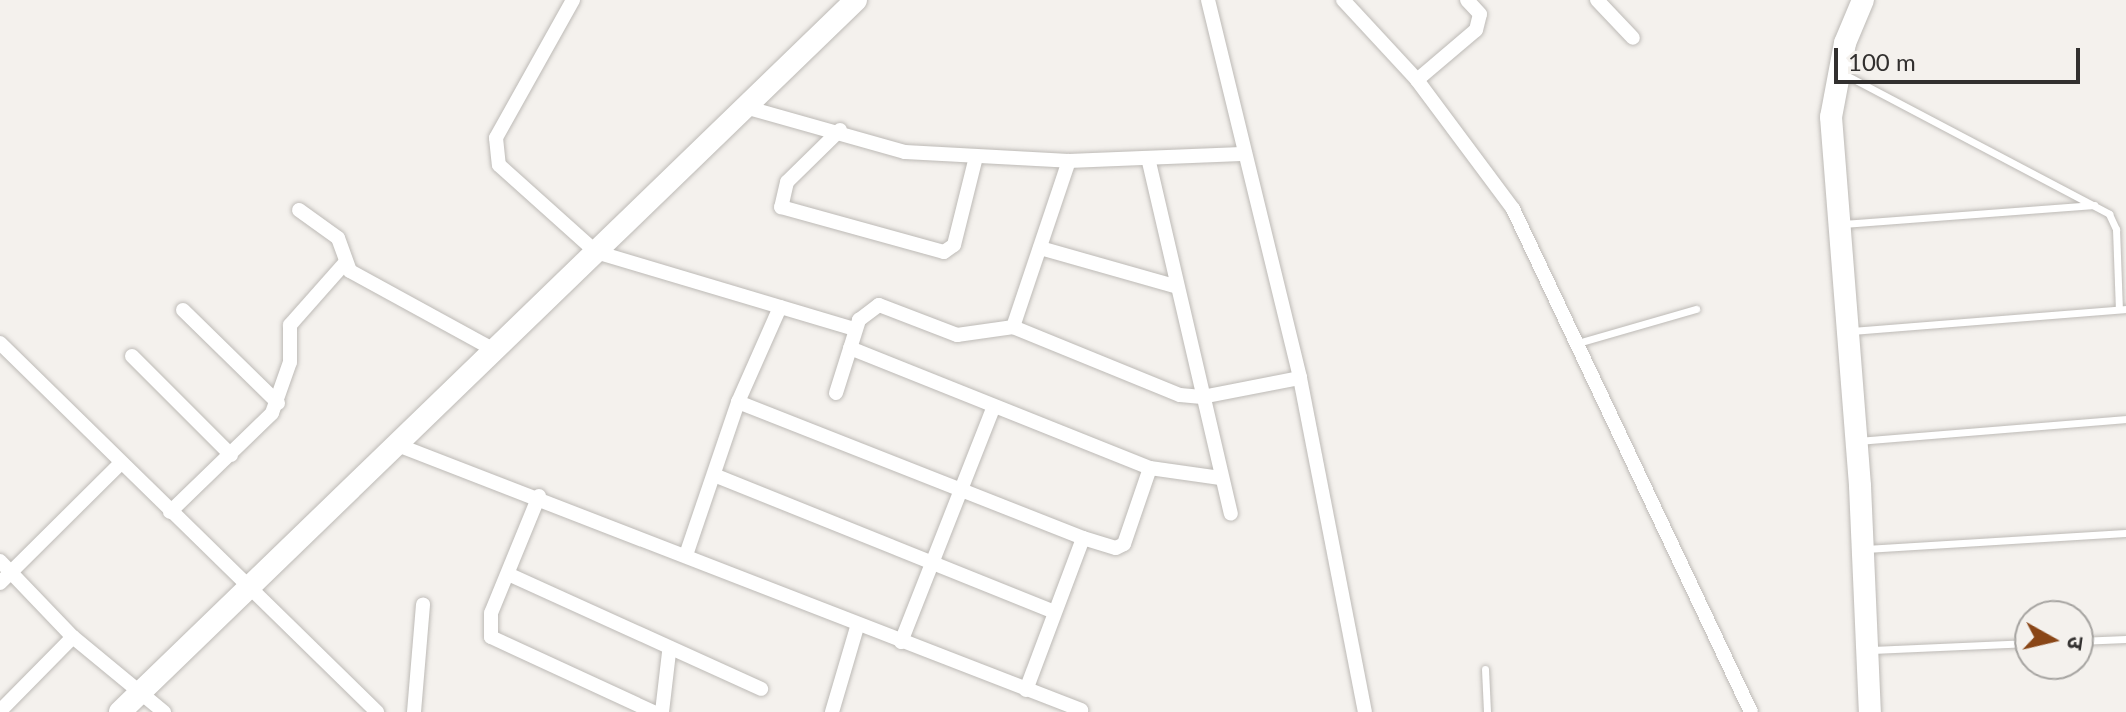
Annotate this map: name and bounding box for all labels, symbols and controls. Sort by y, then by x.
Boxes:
scale bar [1838,32,2084,82]
text: 100 m [1848,47,1916,76]
north arrow [2014,600,2094,680]
text: उ [2062,635,2091,651]

